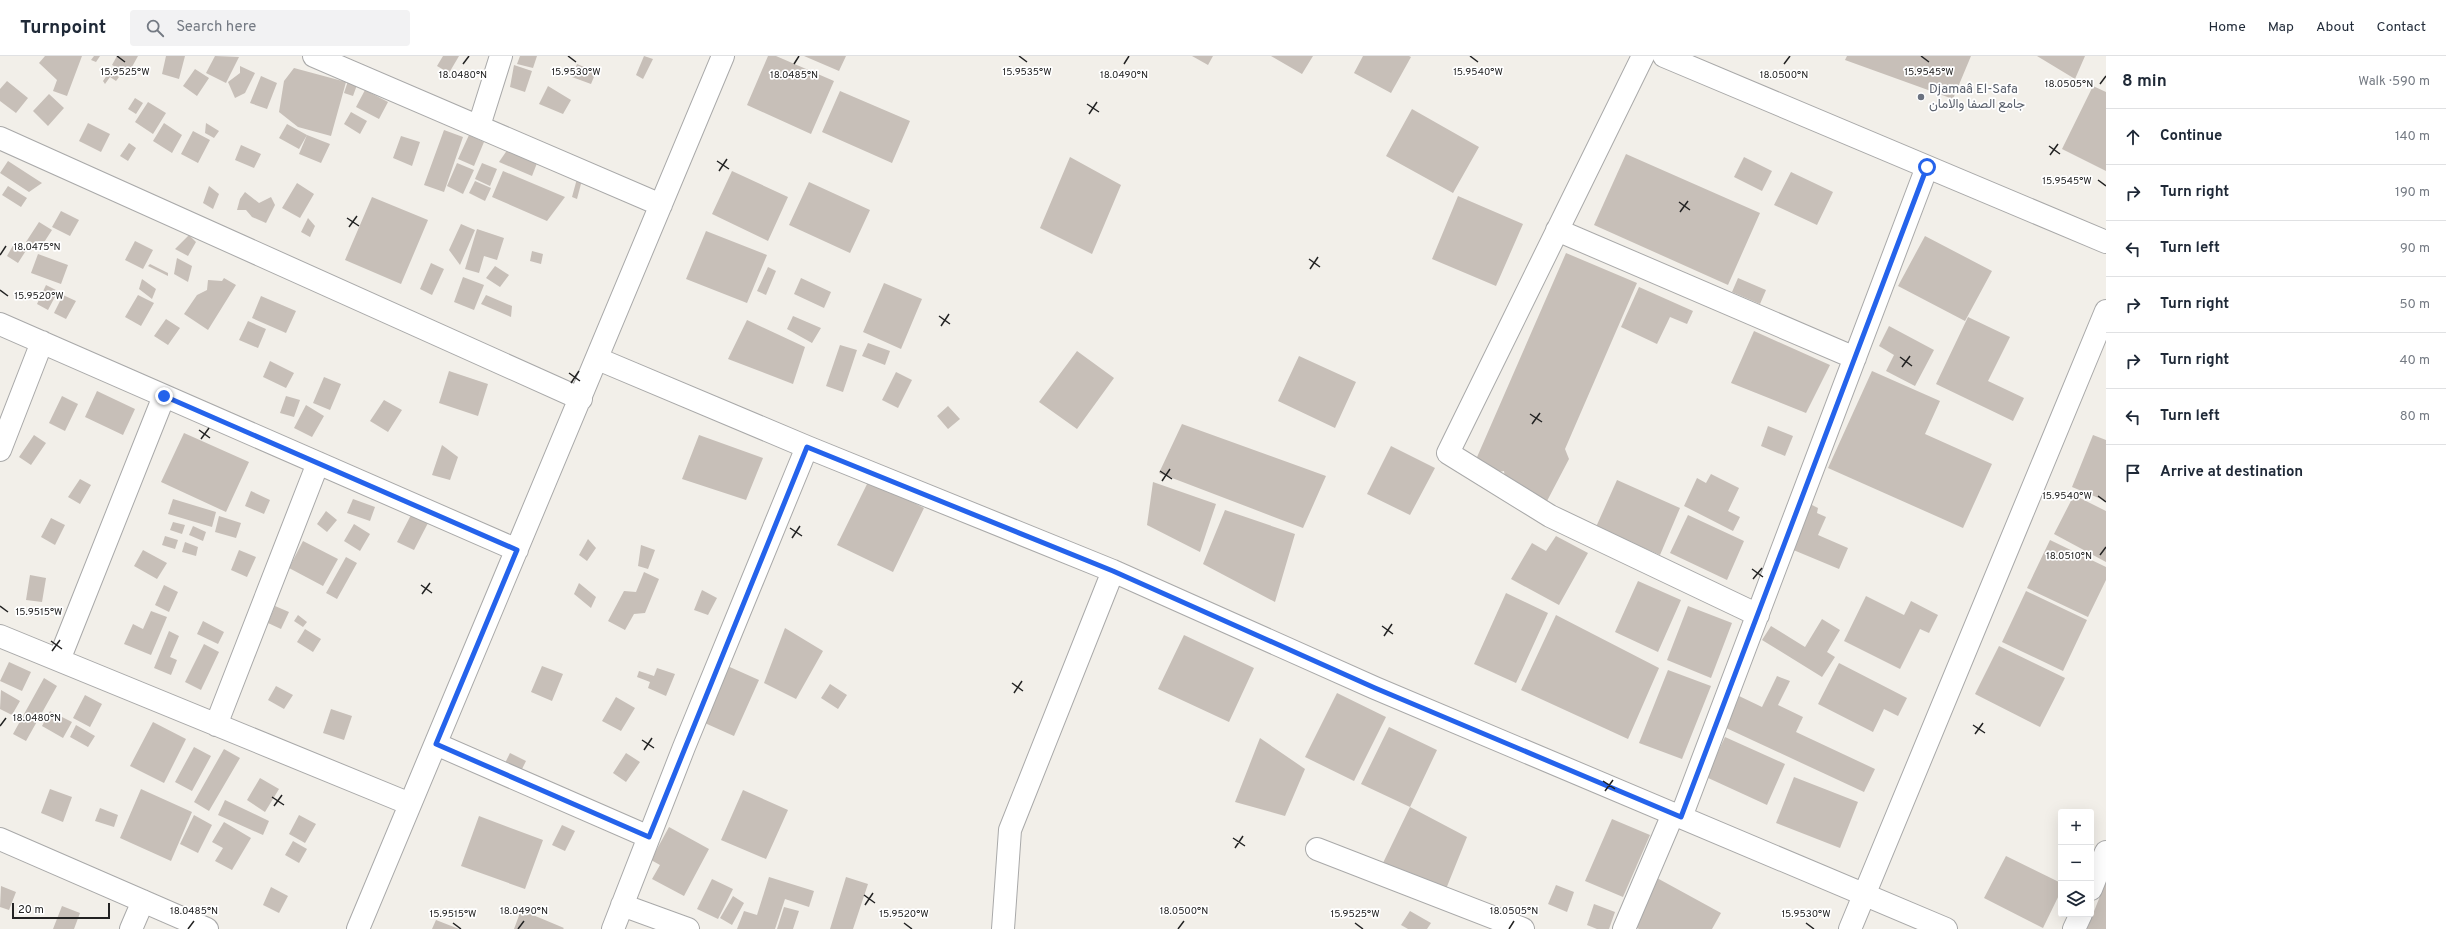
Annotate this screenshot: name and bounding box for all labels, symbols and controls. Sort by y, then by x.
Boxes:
search box [130,10,410,46]
text: Turnpoint [20,16,106,40]
icon: search [144,17,166,39]
text: Search here [176,18,256,37]
text: Home [2209,19,2246,36]
text: Map [2268,19,2294,36]
text: About [2316,19,2355,36]
text: Contact [2377,19,2426,36]
text: 15.9525°W [100,66,150,79]
text: 15.9530°W [551,66,601,79]
text: 15.9535°W [1002,66,1052,79]
text: 15.9540°W [1453,66,1503,79]
text: 15.9545°W [1904,66,1954,79]
text: 18.0480°N [439,69,487,82]
text: 18.0485°N [770,69,818,82]
text: 18.0490°N [1100,69,1148,82]
text: 18.0500°N [1760,69,1808,82]
text: 8 min [2122,71,2167,93]
text: Walk · 590 m [2358,74,2430,90]
text: 18.0505°N [2045,78,2093,91]
place label: Djamaâ El-Safa جامع الصفا والامان [1929,82,2025,113]
marker: Djamaâ El-Safa جامع الصفا والامان [1916,92,1926,102]
icon: ahead [2122,126,2144,148]
text: Continue [2160,127,2222,146]
text: 140 m [2395,129,2430,145]
route start [1918,158,1936,176]
text: 15.9545°W [2042,175,2092,188]
icon: right [2122,182,2144,204]
text: Turn right [2160,183,2229,202]
text: 190 m [2395,185,2430,201]
icon: left [2122,238,2144,260]
text: Turn left [2160,239,2220,258]
text: 18.0475°N [13,241,61,254]
text: 90 m [2400,241,2430,257]
text: 15.9520°W [14,290,64,303]
icon: right [2122,294,2144,316]
text: Turn right [2160,295,2229,314]
text: 50 m [2400,297,2430,313]
icon: right [2122,350,2144,372]
text: Turn right [2160,351,2229,370]
text: 40 m [2400,353,2430,369]
route end [155,387,173,405]
icon: left [2122,406,2144,428]
text: Turn left [2160,407,2220,426]
text: 80 m [2400,409,2430,425]
icon: arrive [2122,462,2144,484]
text: Arrive at destination [2160,463,2303,482]
text: 15.9540°W [2042,490,2092,503]
text: 18.0510°N [2046,550,2092,563]
text: 15.9515°W [16,606,62,619]
text: 18.0480°N [13,712,61,725]
map controls [2058,809,2094,917]
button: + [2058,809,2094,845]
button: − [2058,845,2094,881]
button: layers [2058,881,2094,917]
scale bar [12,901,110,920]
text: 20 m [18,903,44,917]
text: 18.0485°N [170,905,218,918]
text: 18.0490°N [500,905,548,918]
text: 18.0500°N [1160,905,1208,918]
text: 18.0505°N [1490,905,1538,918]
text: 15.9515°W [430,908,476,921]
text: 15.9520°W [879,908,929,921]
text: 15.9525°W [1330,908,1380,921]
text: 15.9530°W [1781,908,1831,921]

